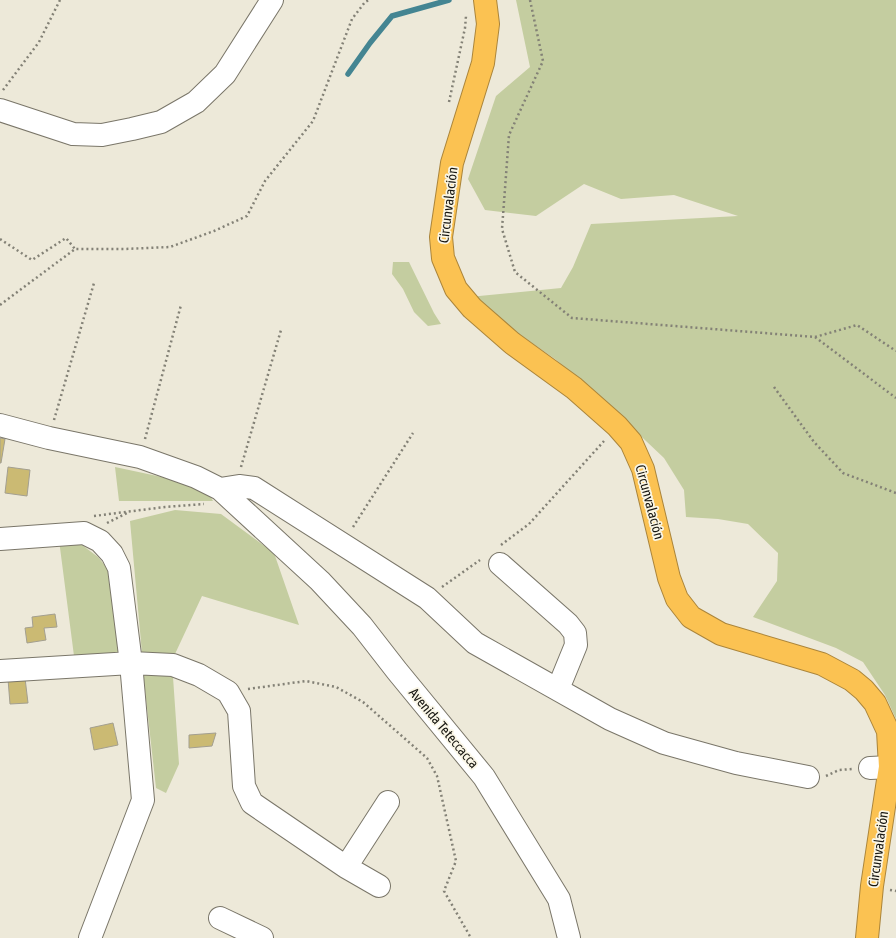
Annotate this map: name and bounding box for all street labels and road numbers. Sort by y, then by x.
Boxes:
street label: Circunvalación [435,166,461,244]
street label: Circunvalación [632,463,668,541]
street label: Avenida Teteccacca [406,685,482,771]
street label: Circunvalación [865,810,891,888]

